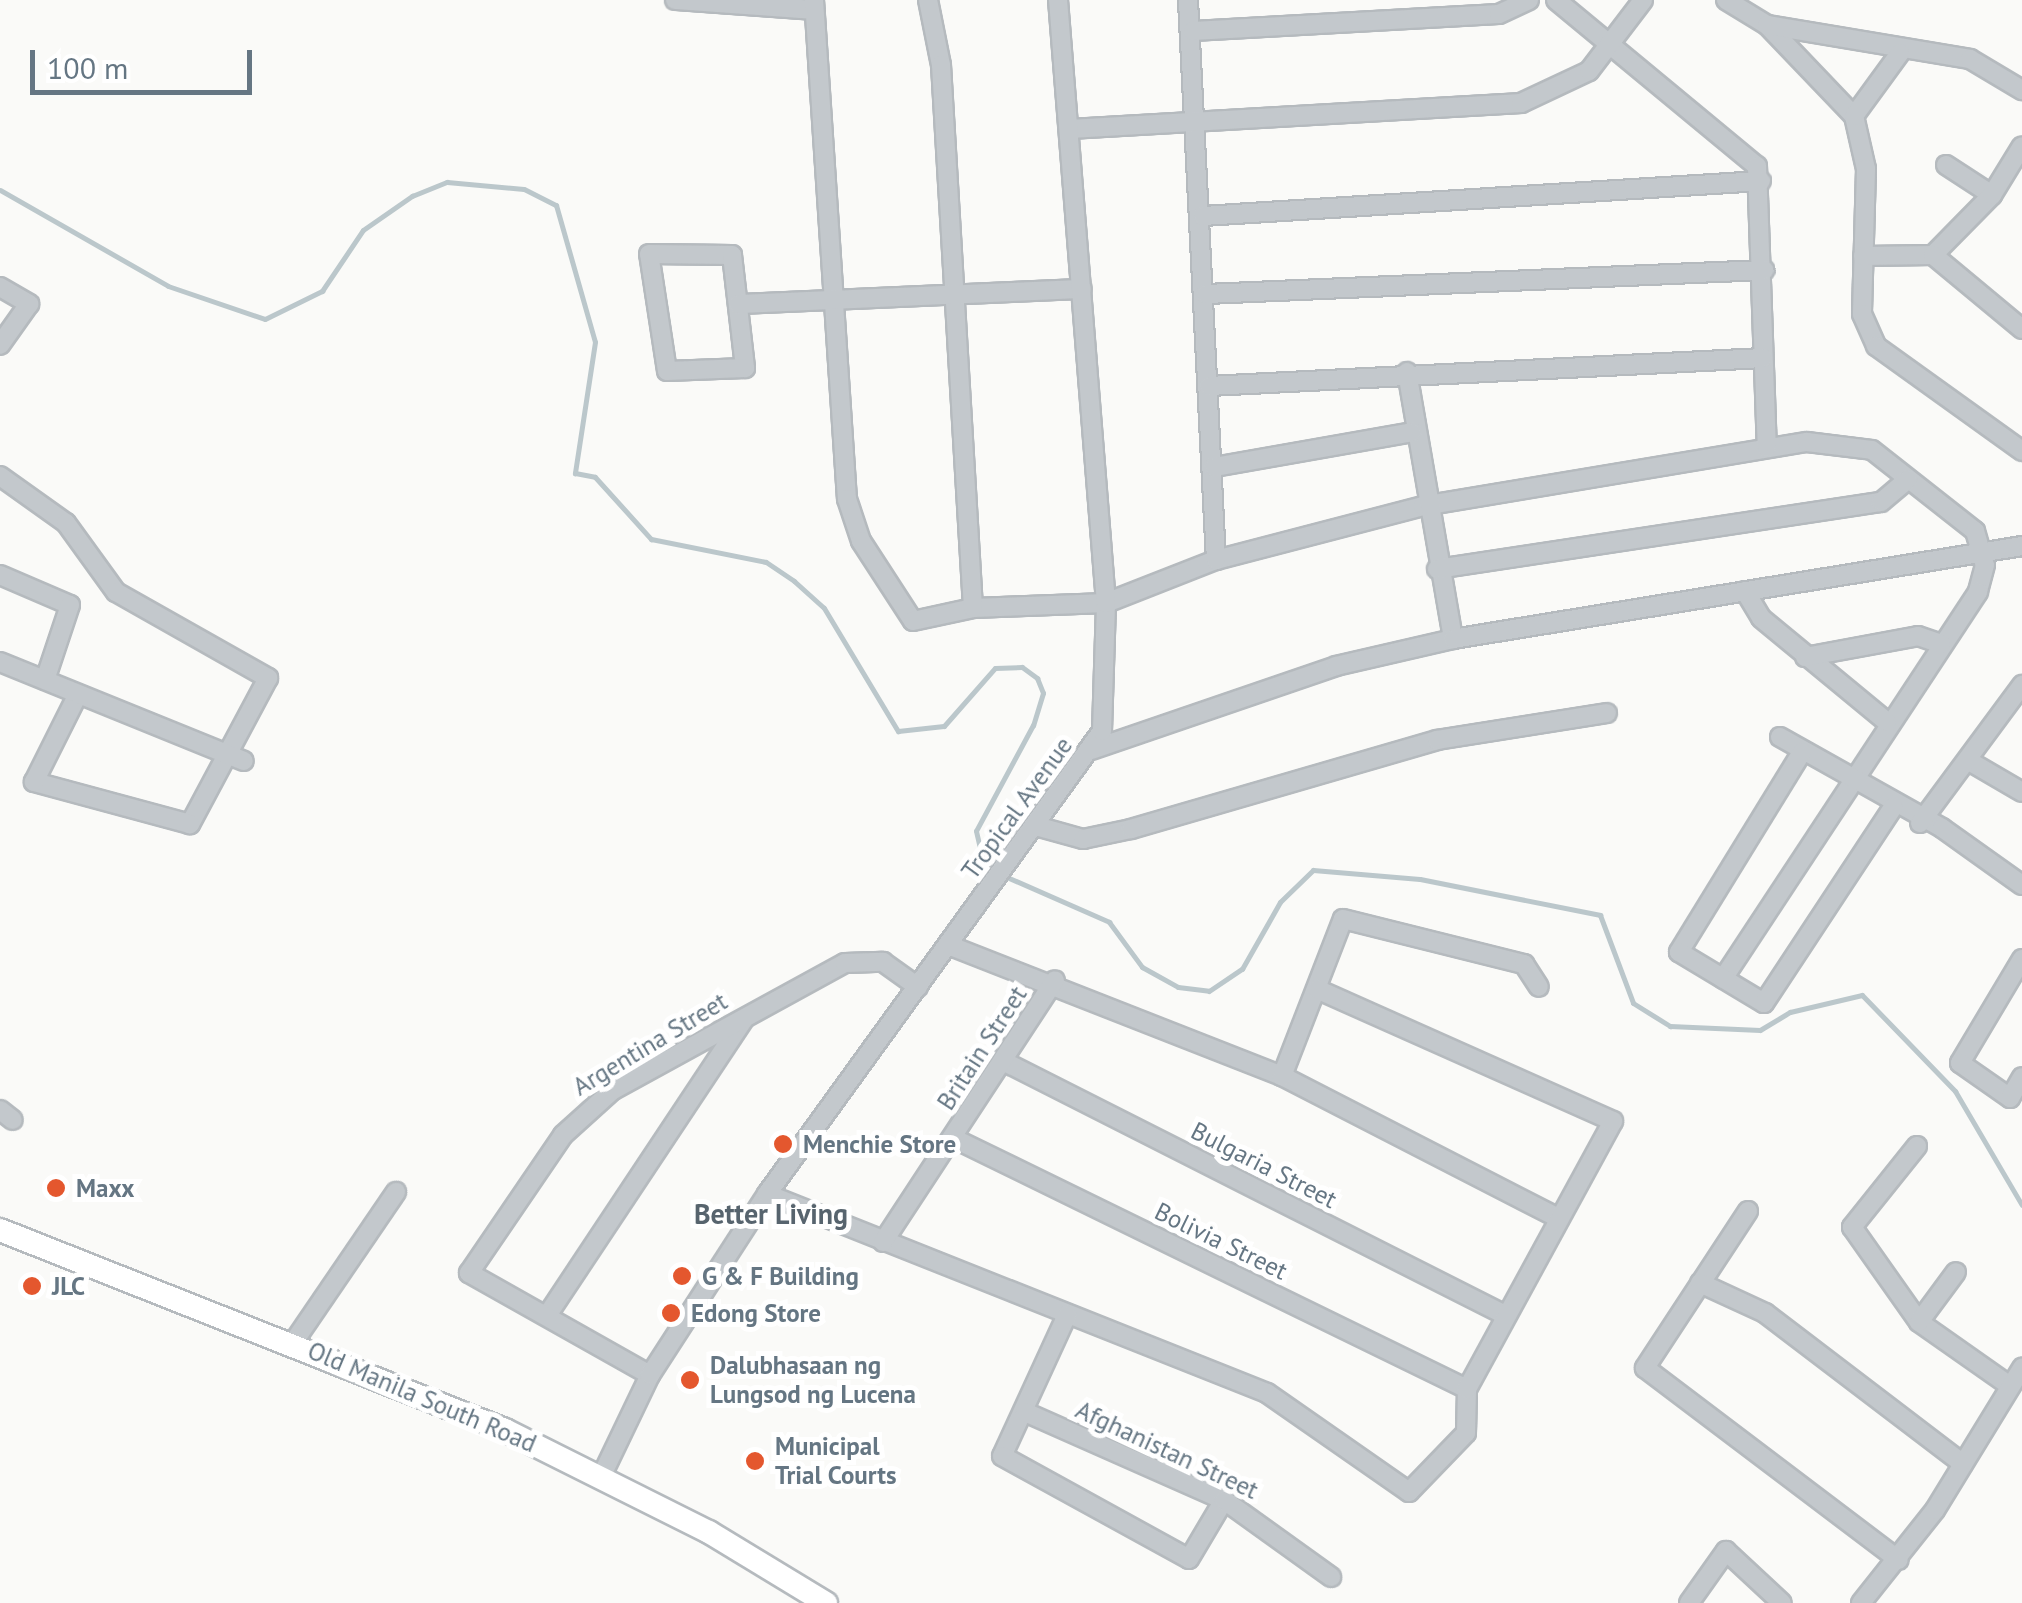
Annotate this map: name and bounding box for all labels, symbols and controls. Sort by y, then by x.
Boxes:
scale bar [35,30,258,92]
text: 100 m [47,48,128,87]
street label: Tropical Avenue [955,731,1079,885]
street label: Britain Street [931,980,1033,1116]
street label: Argentina Street [567,986,733,1102]
street label: Bulgaria Street [1186,1115,1342,1215]
place label: Menchie Store [803,1129,956,1159]
marker: Menchie Store [772,1133,794,1155]
place label: Maxx [76,1173,134,1203]
marker: Maxx [45,1177,67,1199]
street label: Bolivia Street [1150,1196,1292,1286]
district label: Better Living [694,1197,848,1231]
place label: G & F Building [702,1261,859,1291]
marker: G & F Building [671,1265,693,1287]
place label: JLC [52,1271,85,1301]
marker: JLC [21,1275,43,1297]
place label: Edong Store [691,1298,821,1328]
marker: Edong Store [660,1302,682,1324]
street label: Old Manila South Road [303,1335,541,1459]
place label: Dalubhasaan ng Lungsod ng Lucena [710,1351,916,1410]
marker: Dalubhasaan ng Lungsod ng Lucena [679,1369,701,1391]
street label: Afghanistan Street [1071,1395,1263,1505]
place label: Municipal Trial Courts [775,1432,897,1491]
marker: Municipal Trial Courts [744,1450,766,1472]

